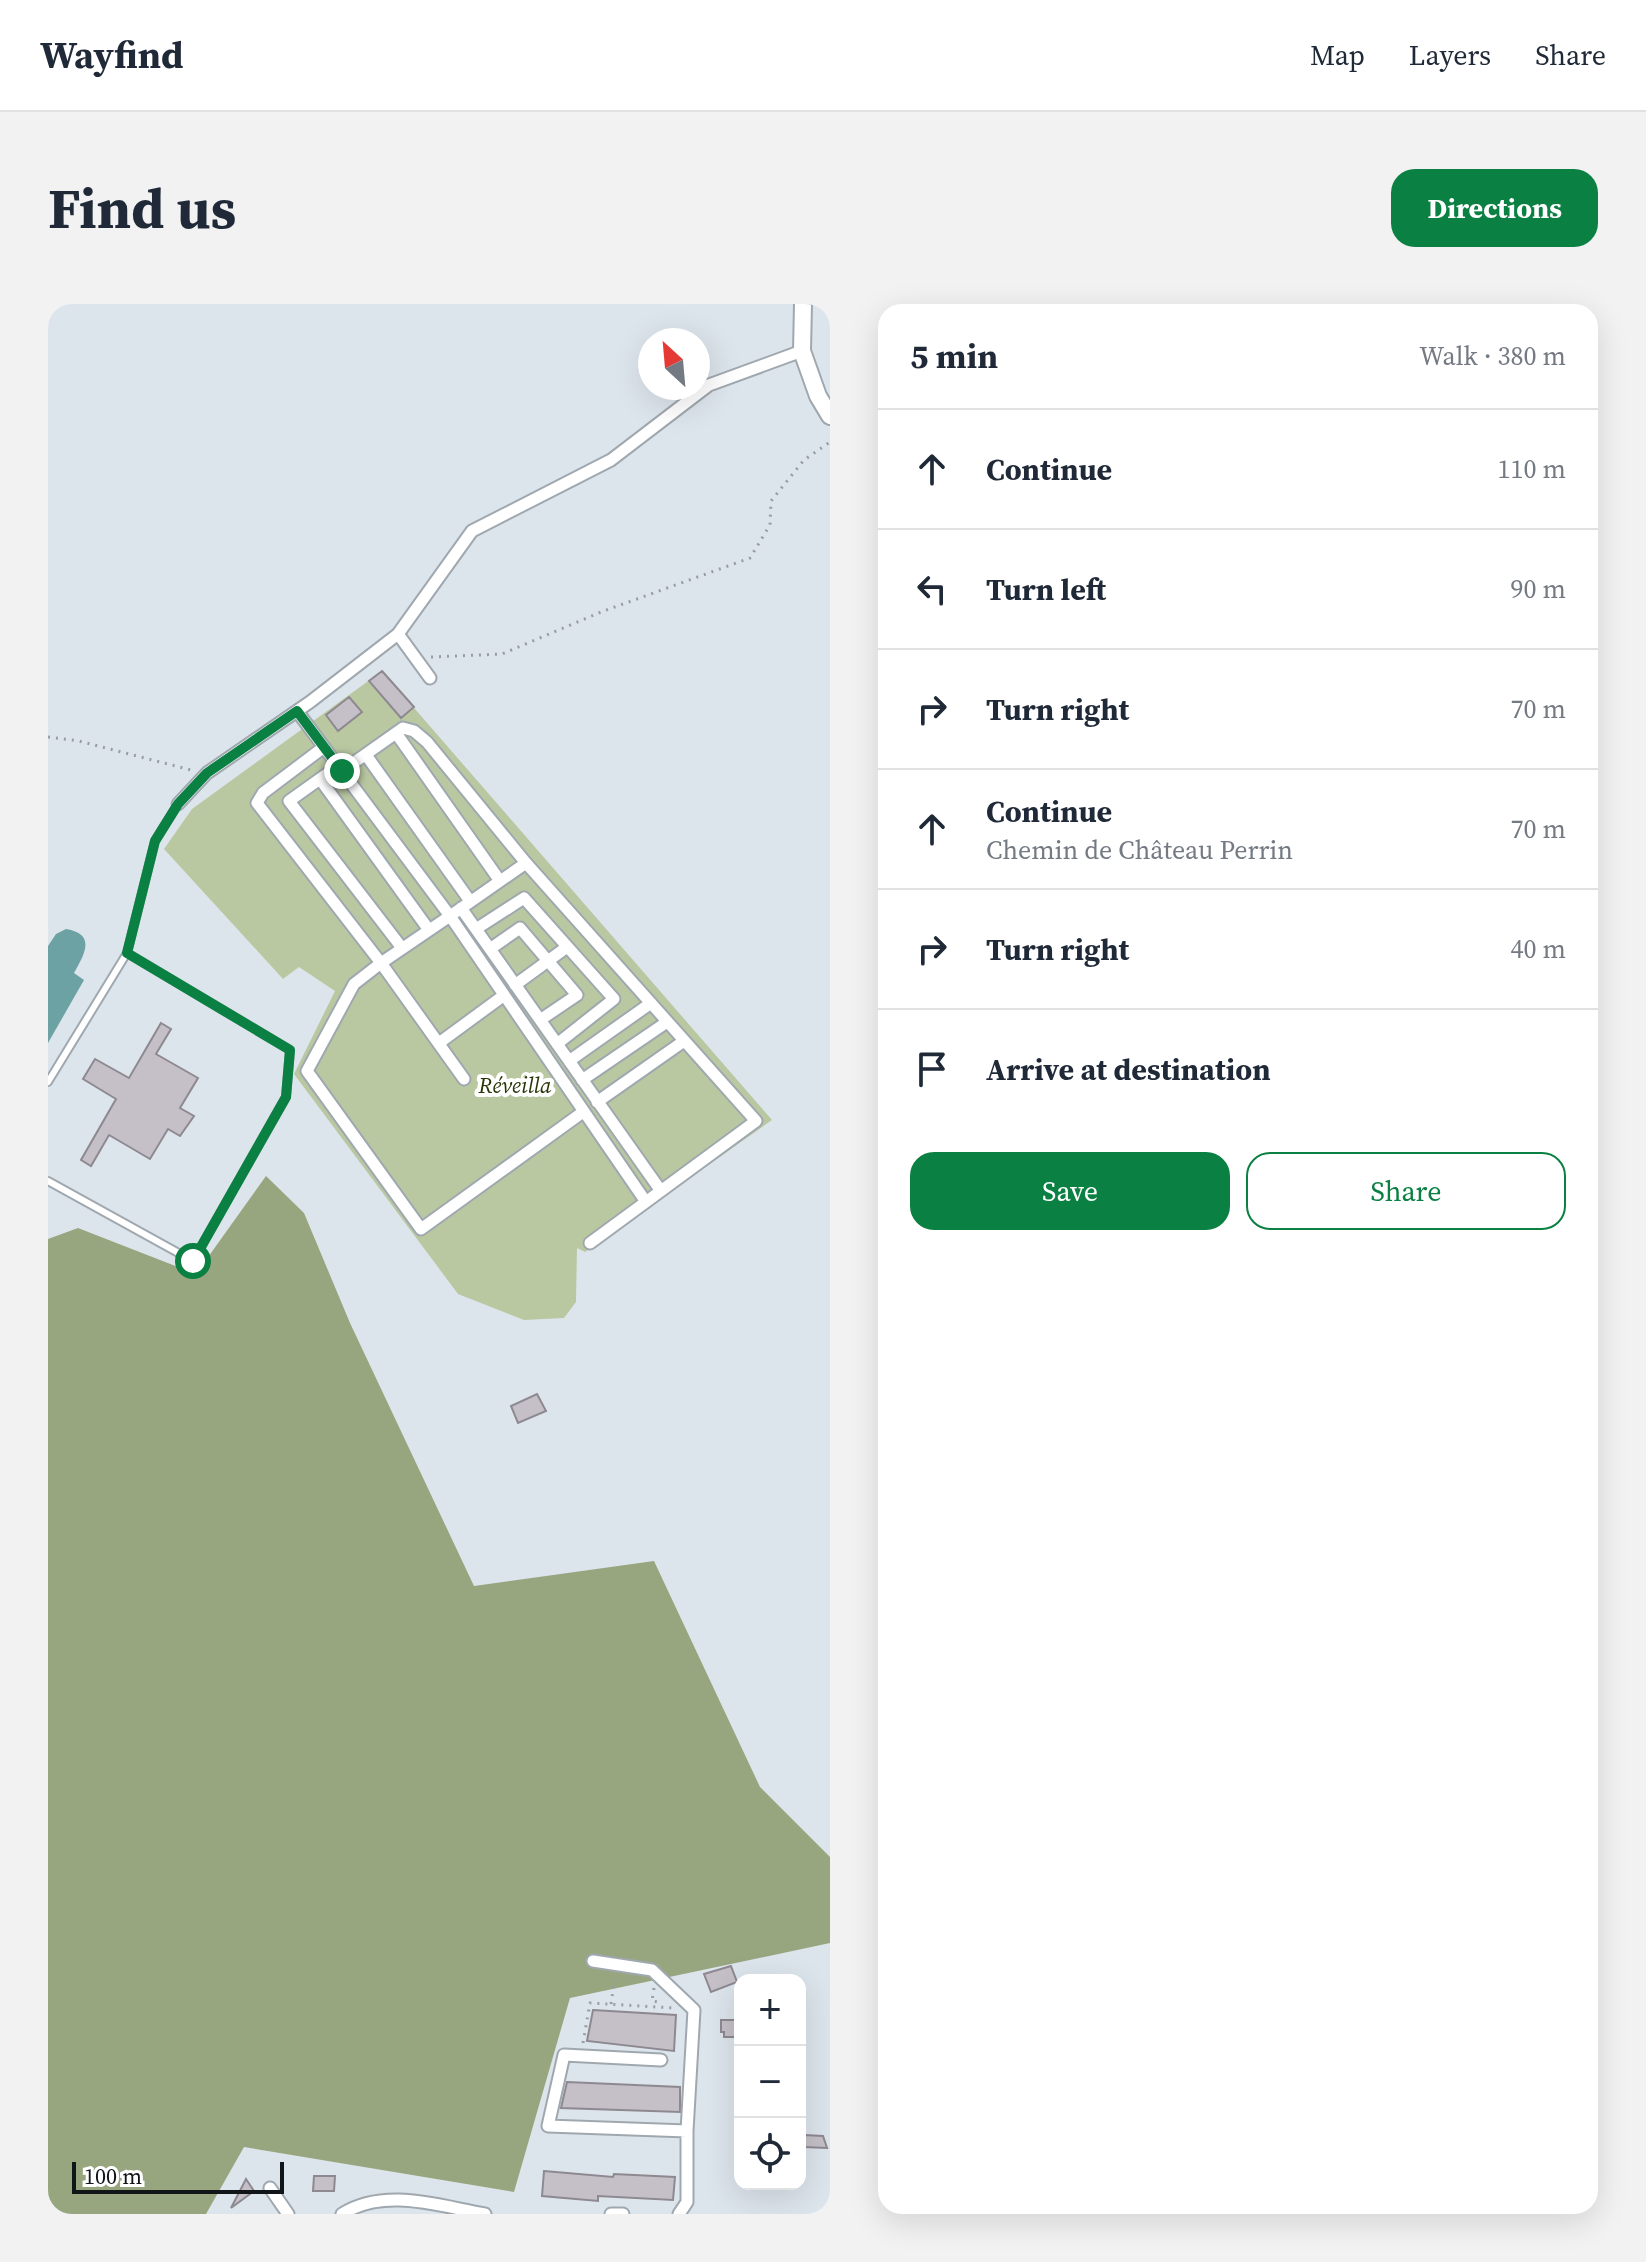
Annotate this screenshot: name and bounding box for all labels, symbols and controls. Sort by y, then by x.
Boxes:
text: Wayfind [40,29,184,81]
text: Map [1310,36,1365,74]
text: Layers [1409,36,1491,74]
text: Share [1535,36,1606,74]
button: Directions [1391,169,1598,247]
text: Find us [48,170,236,247]
north arrow [638,328,710,400]
text: 5 min [910,333,998,379]
text: Walk · 380 m [1419,338,1566,374]
icon: ahead [910,447,954,491]
text: Continue [986,449,1112,490]
text: 110 m [1498,451,1566,487]
icon: left [910,567,954,611]
text: Turn left [986,569,1106,610]
text: 90 m [1511,571,1566,607]
icon: right [910,687,954,731]
text: Turn right [986,689,1129,730]
text: 70 m [1511,691,1566,727]
route end [324,753,360,789]
text: Continue [986,791,1112,832]
icon: ahead [910,807,954,851]
text: 70 m [1511,811,1566,847]
text: Chemin de Château Perrin [986,832,1293,868]
icon: right [910,927,954,971]
text: Turn right [986,929,1129,970]
text: 40 m [1511,931,1566,967]
icon: arrive [910,1047,954,1091]
text: Arrive at destination [986,1049,1271,1090]
park label: Réveilla [478,1070,552,1100]
button: Save [910,1152,1230,1230]
button: Share [1246,1152,1566,1230]
route start [175,1243,211,1279]
map controls [734,1974,806,2190]
button: + [734,1974,806,2046]
button: − [734,2046,806,2118]
button: locate [734,2118,806,2190]
scale bar [72,2158,284,2194]
text: 100 m [84,2161,142,2191]

